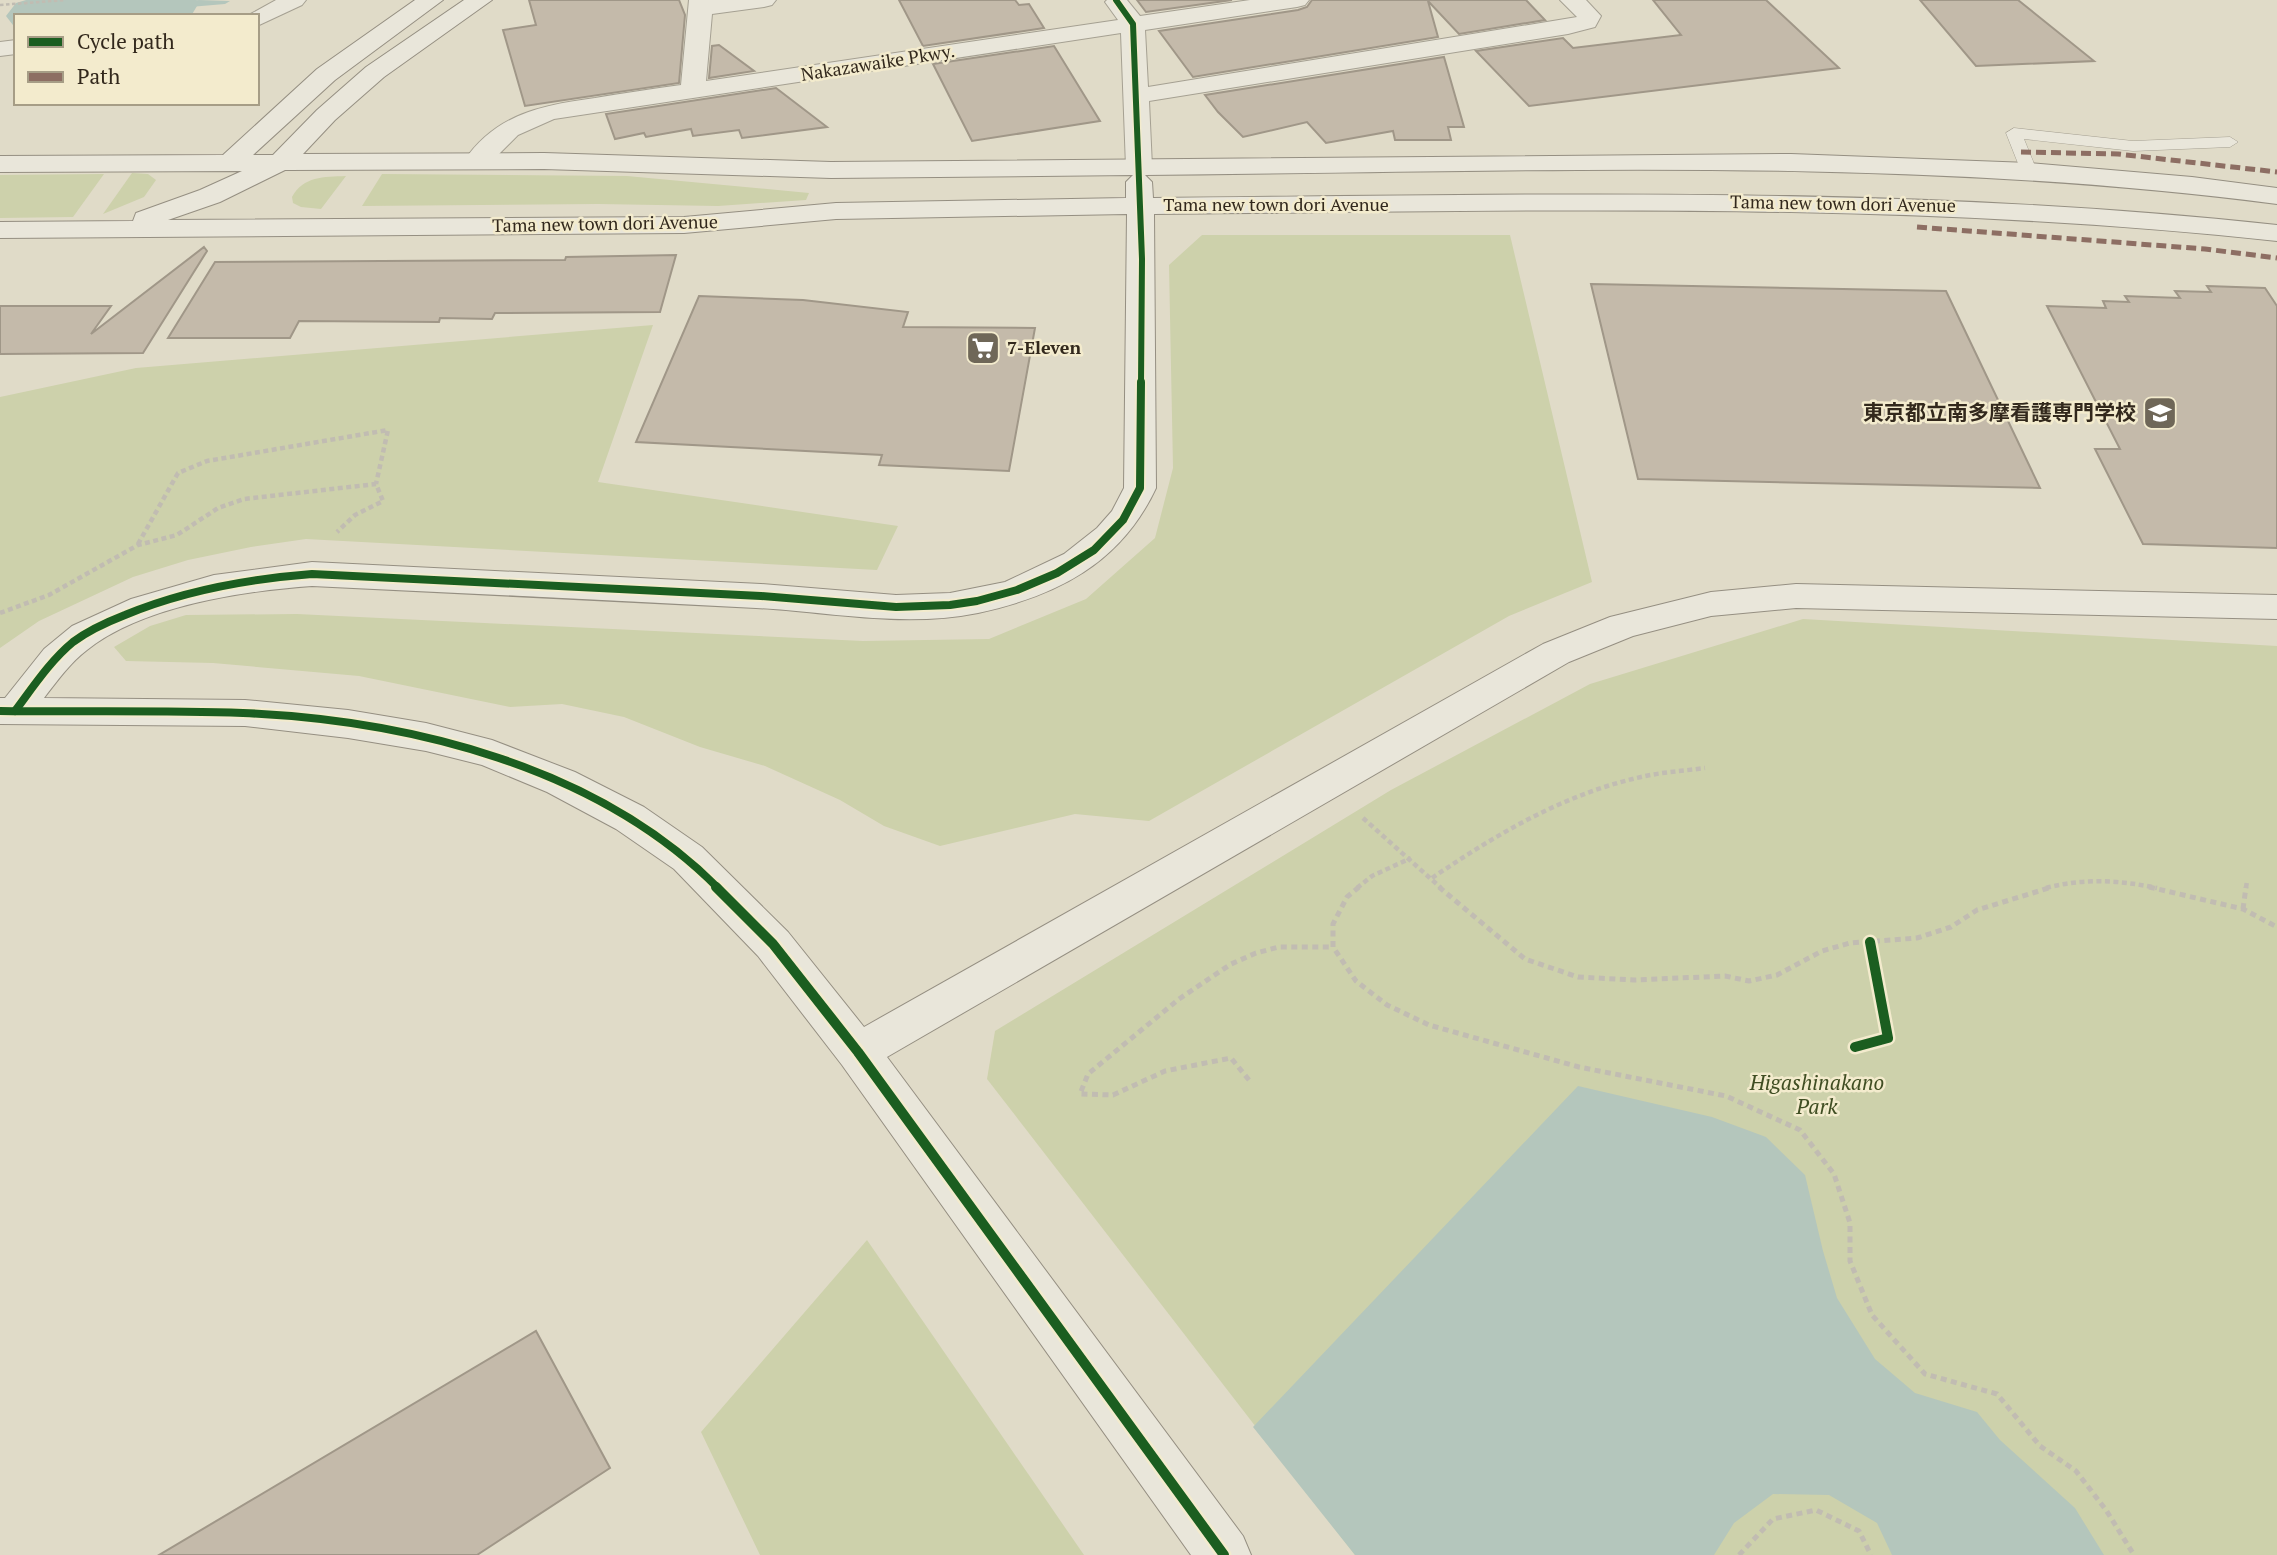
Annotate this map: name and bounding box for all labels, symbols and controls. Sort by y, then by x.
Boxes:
legend [14,14,259,105]
text: Cycle path [77,27,175,55]
street label: Nakazawaike Pkwy. [799,38,957,86]
text: Path [77,62,120,90]
street label: Tama new town dori Avenue [1730,189,1956,217]
street label: Tama new town dori Avenue [1163,192,1389,216]
street label: Tama new town dori Avenue [492,209,718,237]
supermarket icon: 7-Eleven [964,329,1002,367]
place label: 7-Eleven [1007,335,1081,359]
school or university icon: 東京都立南多摩看護専門学校 [2141,394,2179,432]
place label: 東京都立南多摩看護専門学校 [1863,398,2136,426]
park label: Higashinakano Park [1749,1068,1884,1120]

